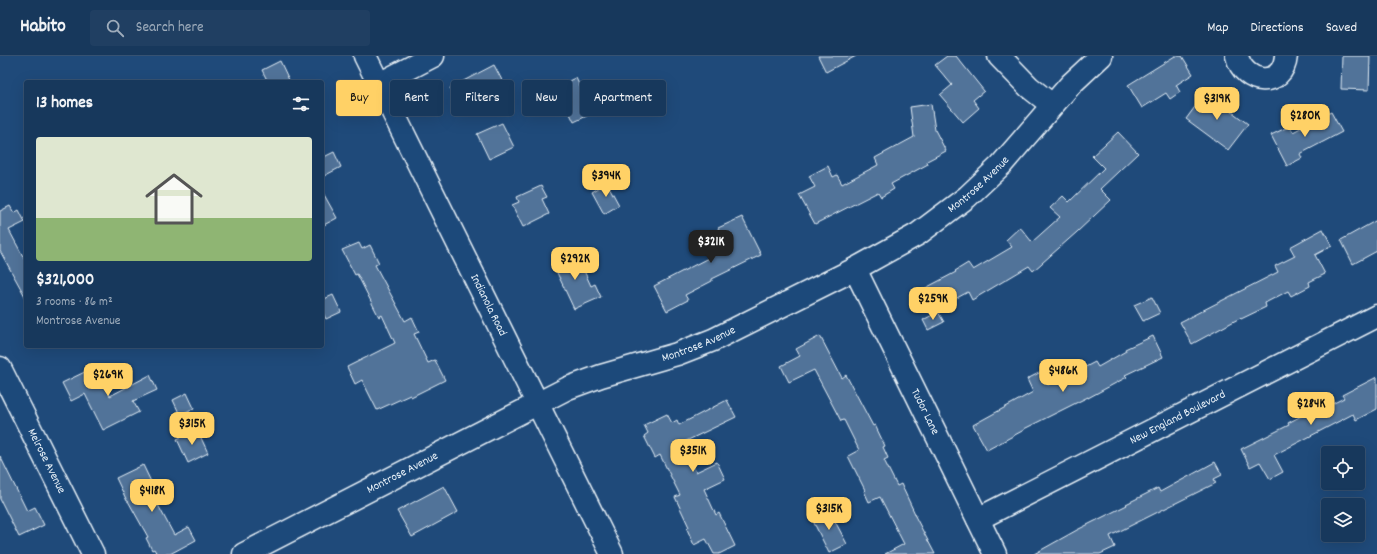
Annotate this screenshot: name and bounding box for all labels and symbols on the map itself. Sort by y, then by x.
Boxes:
pin: $319K [1189,87,1245,121]
pin: $280K [1277,104,1333,138]
street label: Montrose Avenue [944,152,1013,217]
pin: $394K [578,164,634,198]
pin: $321K [683,230,739,264]
pin: $292K [547,247,603,281]
street label: Indianola Road [466,271,511,339]
pin: $259K [905,287,961,321]
street label: Montrose Avenue [660,322,738,366]
pin: $486K [1035,359,1091,393]
pin: $269K [80,363,136,397]
street label: Tudor Lane [907,386,944,438]
street label: New England Boulevard [1127,386,1229,449]
pin: $284K [1283,392,1339,426]
pin: $315K [164,412,220,446]
street label: Melrose Avenue [23,425,70,497]
pin: $351K [665,439,721,473]
street label: Montrose Avenue [364,447,441,498]
pin: $418K [124,479,180,513]
pin: $315K [801,497,857,531]

